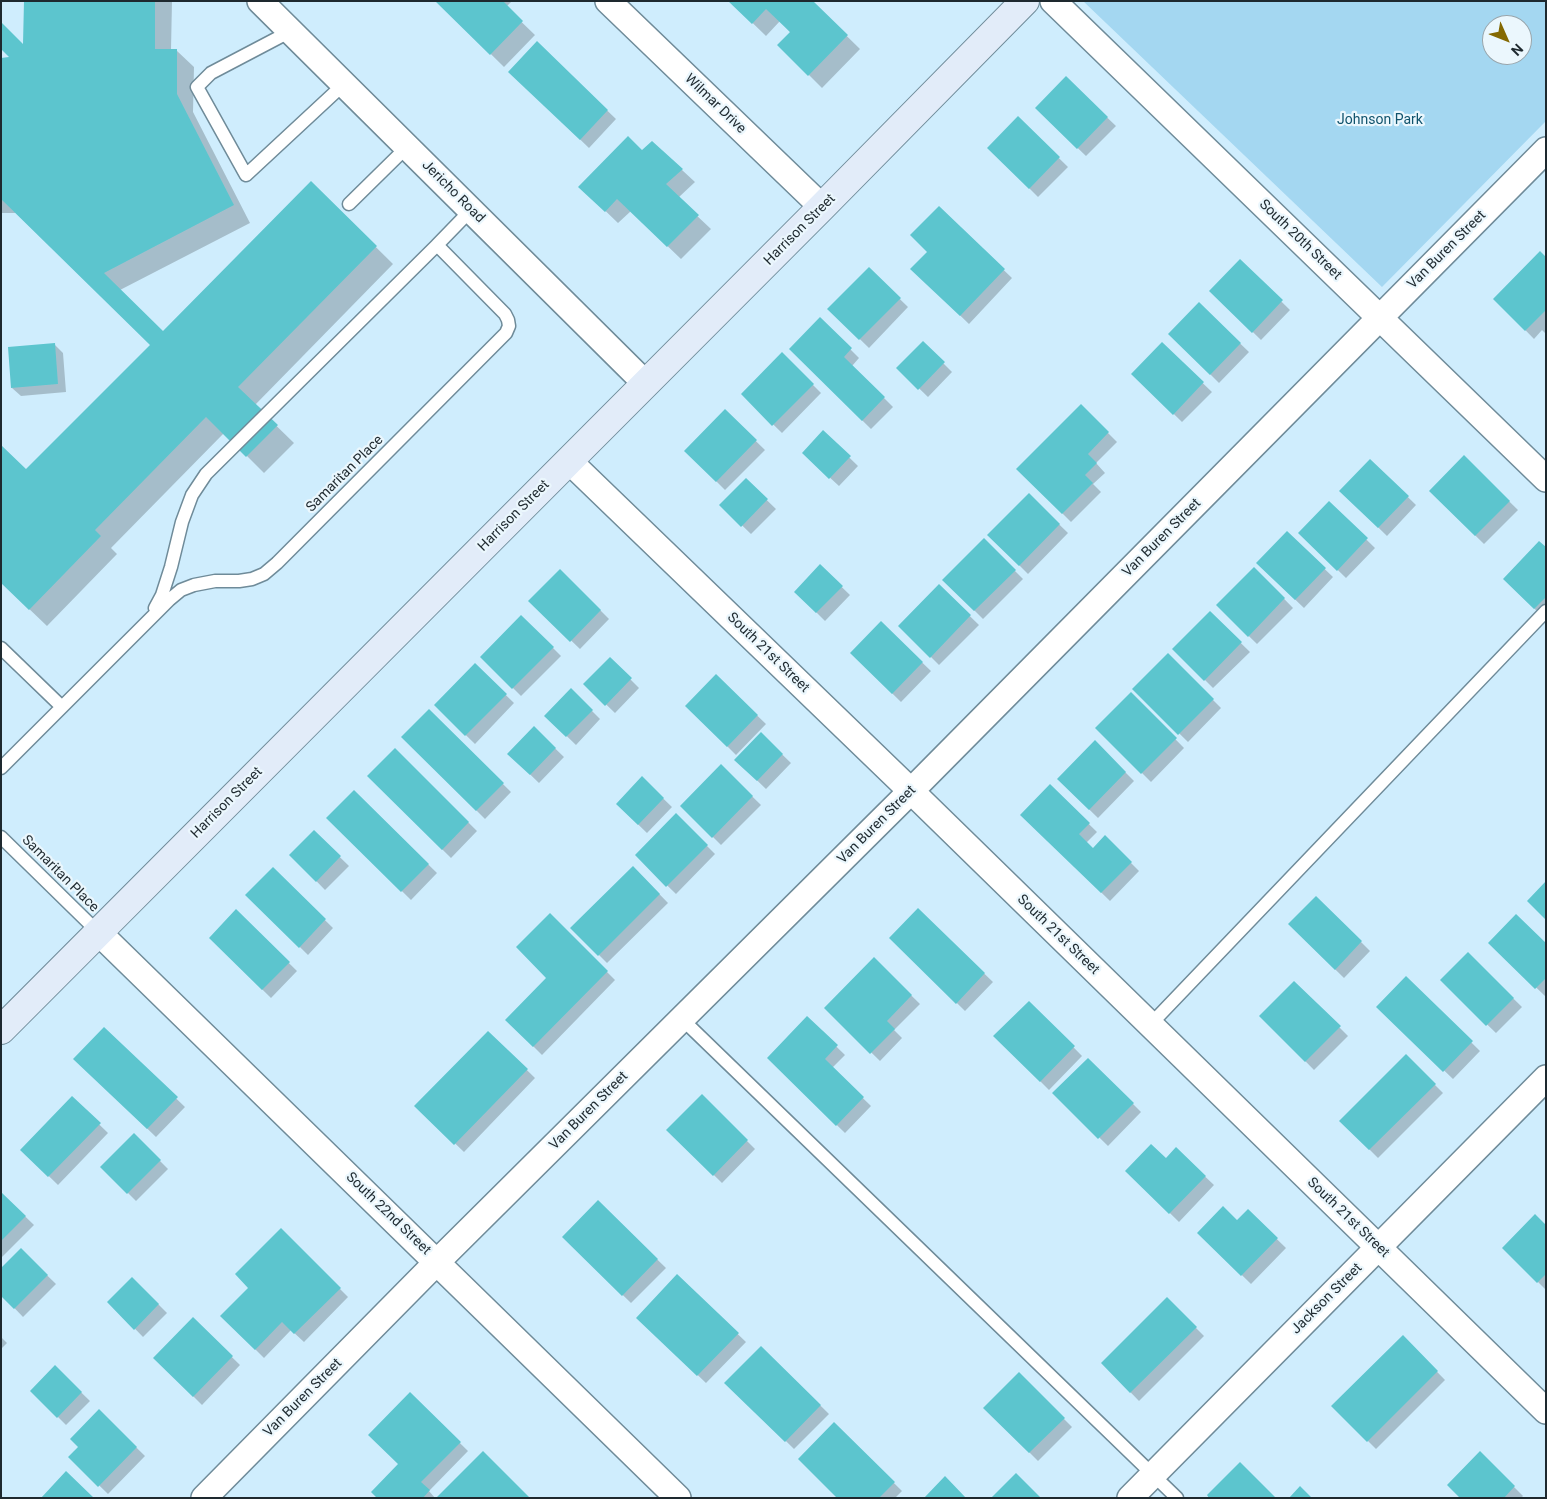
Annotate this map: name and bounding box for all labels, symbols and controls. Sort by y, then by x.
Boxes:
north arrow [1482,15,1532,65]
text: N [1508,41,1526,59]
street label: Wilmar Drive [681,71,749,137]
park label: Johnson Park [1337,112,1423,128]
street label: Jericho Road [418,157,488,227]
street label: Harrison Street [761,191,839,269]
street label: South 20th Street [1255,196,1345,284]
street label: Van Buren Street [1404,207,1490,293]
street label: Samaritan Place [303,432,387,516]
street label: Harrison Street [475,477,553,555]
street label: Van Buren Street [1119,495,1205,581]
street label: South 21st Street [723,610,813,696]
street label: Harrison Street [188,764,266,842]
street label: Van Buren Street [834,782,920,868]
street label: Samaritan Place [18,832,102,916]
street label: South 21st Street [1013,892,1103,978]
street label: Van Buren Street [546,1068,632,1154]
street label: South 22nd Street [342,1169,434,1259]
street label: South 21st Street [1303,1175,1393,1261]
street label: Jackson Street [1288,1260,1366,1338]
street label: Van Buren Street [260,1355,346,1441]

